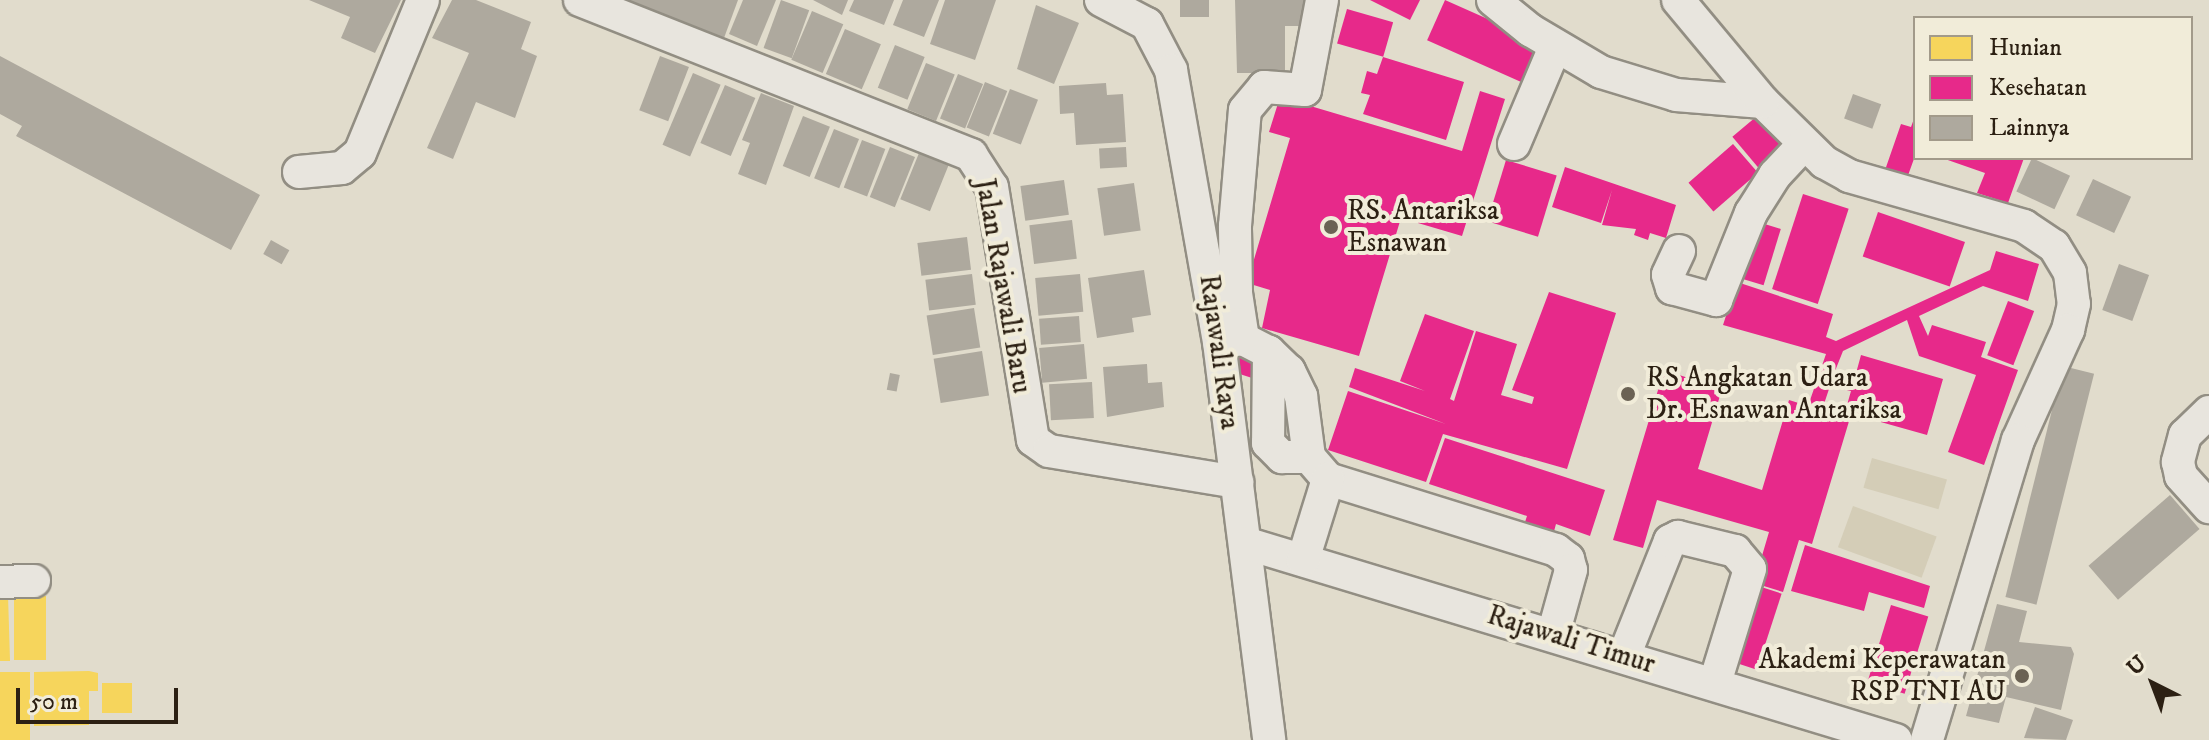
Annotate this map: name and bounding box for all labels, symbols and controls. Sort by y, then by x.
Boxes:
legend [1913,16,2193,160]
text: Hunian [1989,33,2062,63]
text: Kesehatan [1989,73,2087,103]
text: Lainnya [1989,113,2069,143]
street label: Jalan Rajawali Baru [968,176,1038,396]
place label: RS. Antariksa Esnawan [1347,194,1499,260]
marker: RS. Antariksa Esnawan [1322,218,1340,236]
street label: Rajawali Raya [1192,272,1246,432]
place label: RS Angkatan Udara Dr. Esnawan Antariksa [1646,361,1901,427]
marker: RS Angkatan Udara Dr. Esnawan Antariksa [1617,383,1639,405]
street label: Rajawali Timur [1483,599,1659,681]
place label: Akademi Keperawatan RSP TNI AU [1758,643,2006,709]
north arrow [2113,644,2193,724]
text: U [2121,650,2152,682]
marker: Akademi Keperawatan RSP TNI AU [2013,667,2031,685]
scale bar [20,672,182,722]
text: 50 m [30,687,78,717]

